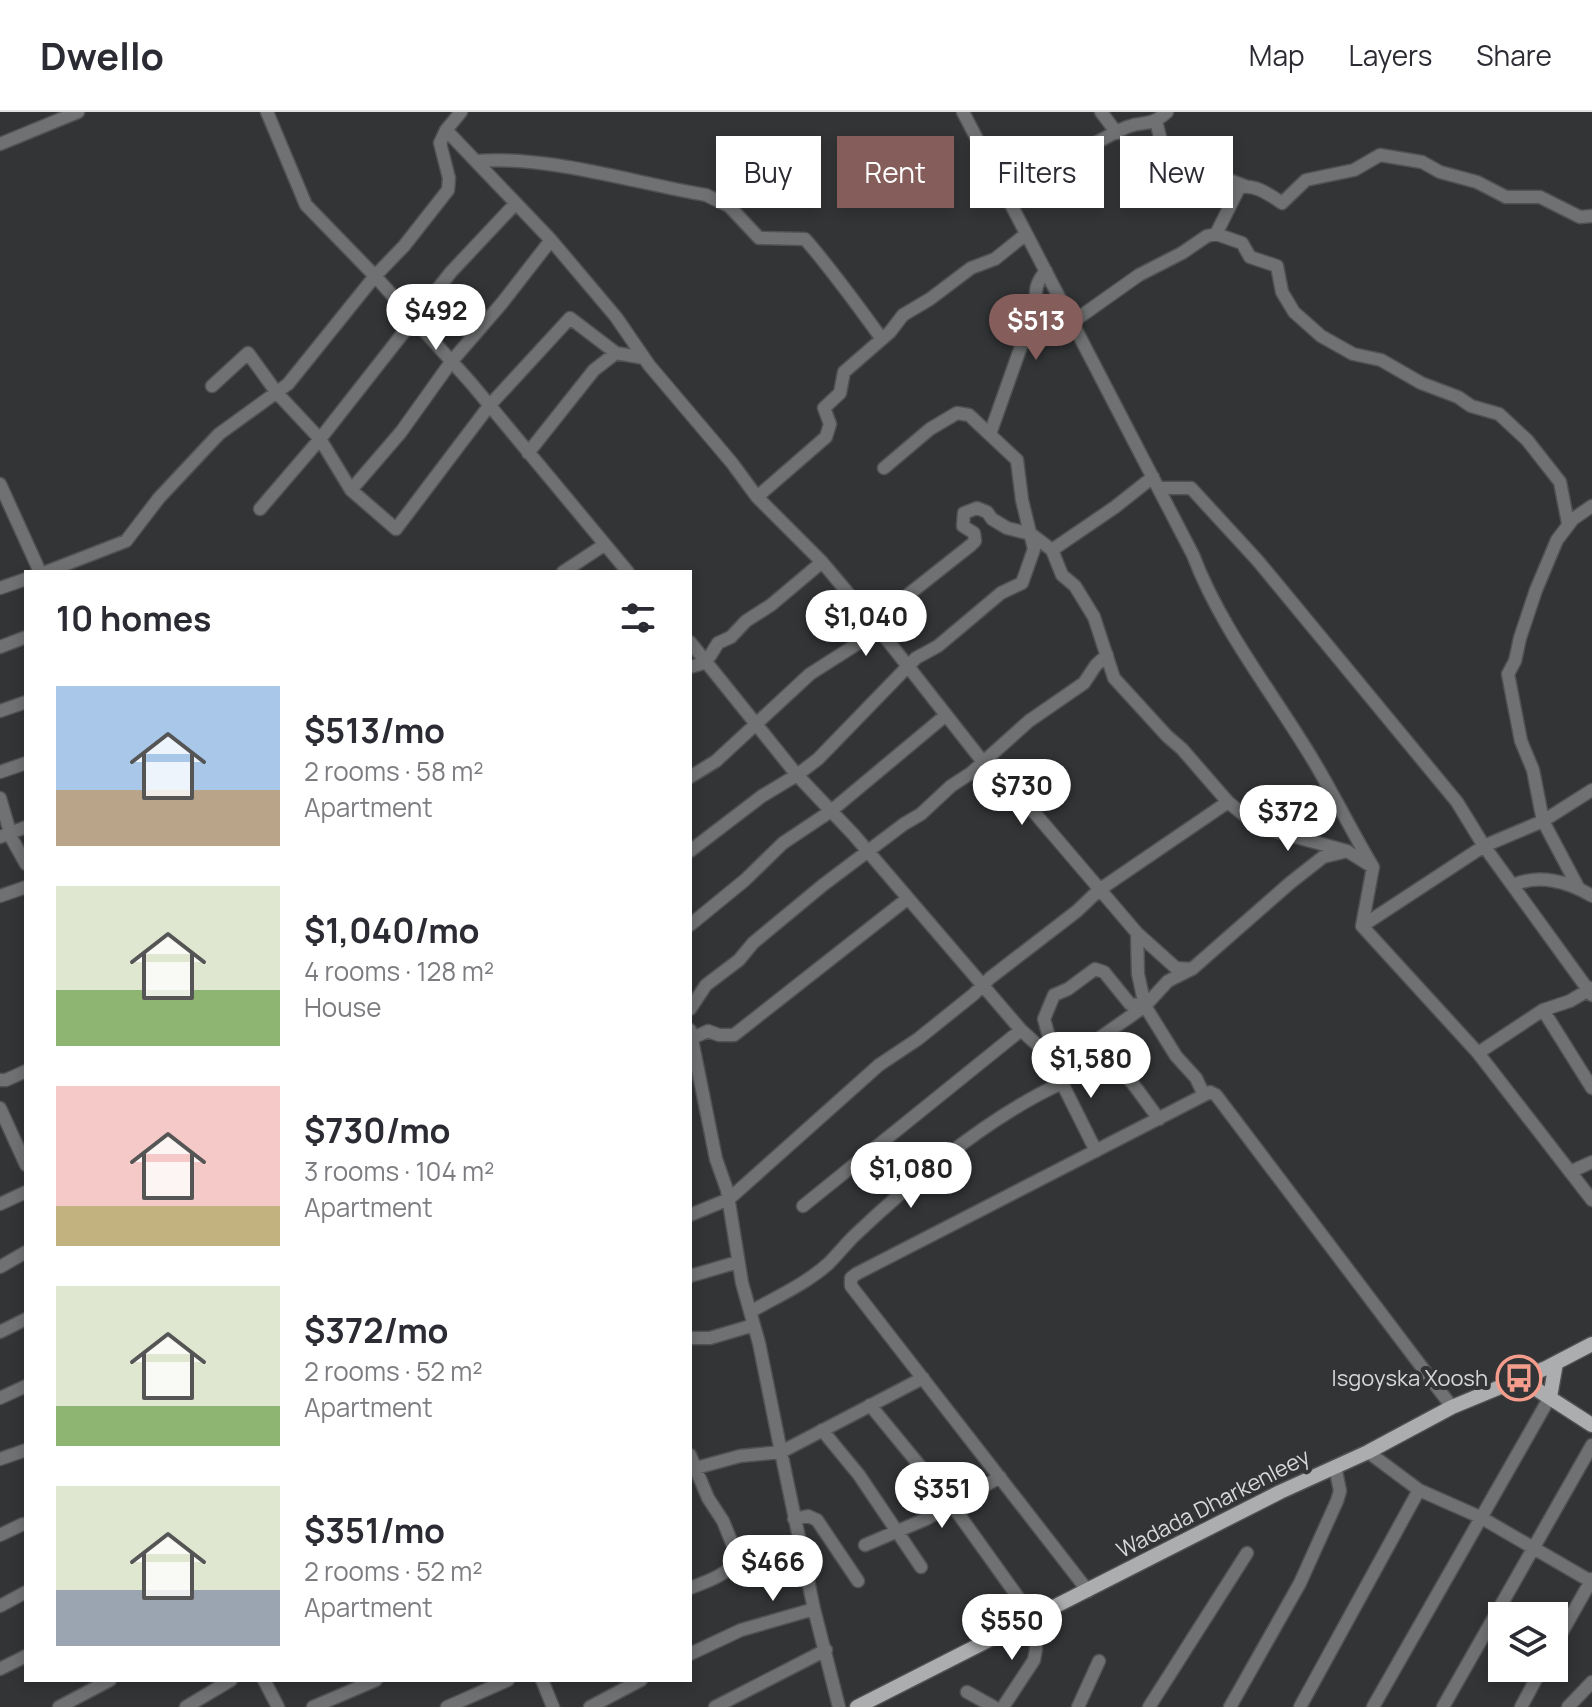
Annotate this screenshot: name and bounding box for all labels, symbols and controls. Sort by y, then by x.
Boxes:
text: Dwello [40,29,164,81]
text: Map [1249,36,1305,74]
text: Layers [1349,36,1432,74]
text: Share [1476,36,1552,74]
chip: Buy [716,136,821,208]
chip: Rent [837,136,954,208]
chip: Filters [970,136,1104,208]
chip: New [1120,136,1233,208]
pin: $492 [389,284,483,352]
text: $492 [404,292,468,328]
pin: $513 [989,294,1083,362]
text: $513 [1007,302,1065,338]
pin: $1,040 [801,590,931,658]
text: 10 homes [56,595,212,641]
icon: filters [616,596,660,640]
text: $1,040 [824,598,908,634]
text: $513/mo [304,707,445,753]
icon: home [120,718,216,814]
text: 2 rooms · 58 m² [304,753,484,789]
pin: $730 [975,759,1069,827]
text: $730 [991,767,1053,803]
pin: $372 [1241,785,1335,853]
text: Apartment [304,789,433,825]
text: $372 [1258,793,1318,829]
text: $1,040/mo [304,907,480,953]
icon: home [120,918,216,1014]
text: 4 rooms · 128 m² [304,953,494,989]
text: House [304,989,381,1025]
pin: $1,580 [1026,1032,1156,1100]
text: $1,580 [1050,1040,1132,1076]
text: $730/mo [304,1107,451,1153]
icon: home [120,1118,216,1214]
pin: $1,080 [846,1142,976,1210]
text: $1,080 [869,1150,953,1186]
text: 3 rooms · 104 m² [304,1153,494,1189]
text: Apartment [304,1189,433,1225]
text: $372/mo [304,1307,449,1353]
icon: home [120,1318,216,1414]
text: 2 rooms · 52 m² [304,1353,483,1389]
bus stop icon: Isgoyska Xoosh [1495,1354,1543,1402]
place label: Isgoyska Xoosh [1332,1363,1488,1393]
text: Apartment [304,1389,433,1425]
street label: Wadada Dharkenleey [1111,1441,1315,1565]
pin: $351 [895,1462,989,1530]
text: $351 [913,1470,971,1506]
text: $351/mo [304,1507,445,1553]
icon: home [120,1518,216,1614]
pin: $466 [726,1535,820,1603]
text: $466 [741,1543,805,1579]
text: 2 rooms · 52 m² [304,1553,483,1589]
text: Apartment [304,1589,433,1625]
pin: $550 [965,1594,1059,1662]
text: $550 [980,1602,1044,1638]
map controls [1488,1602,1568,1682]
button: layers [1488,1602,1568,1682]

